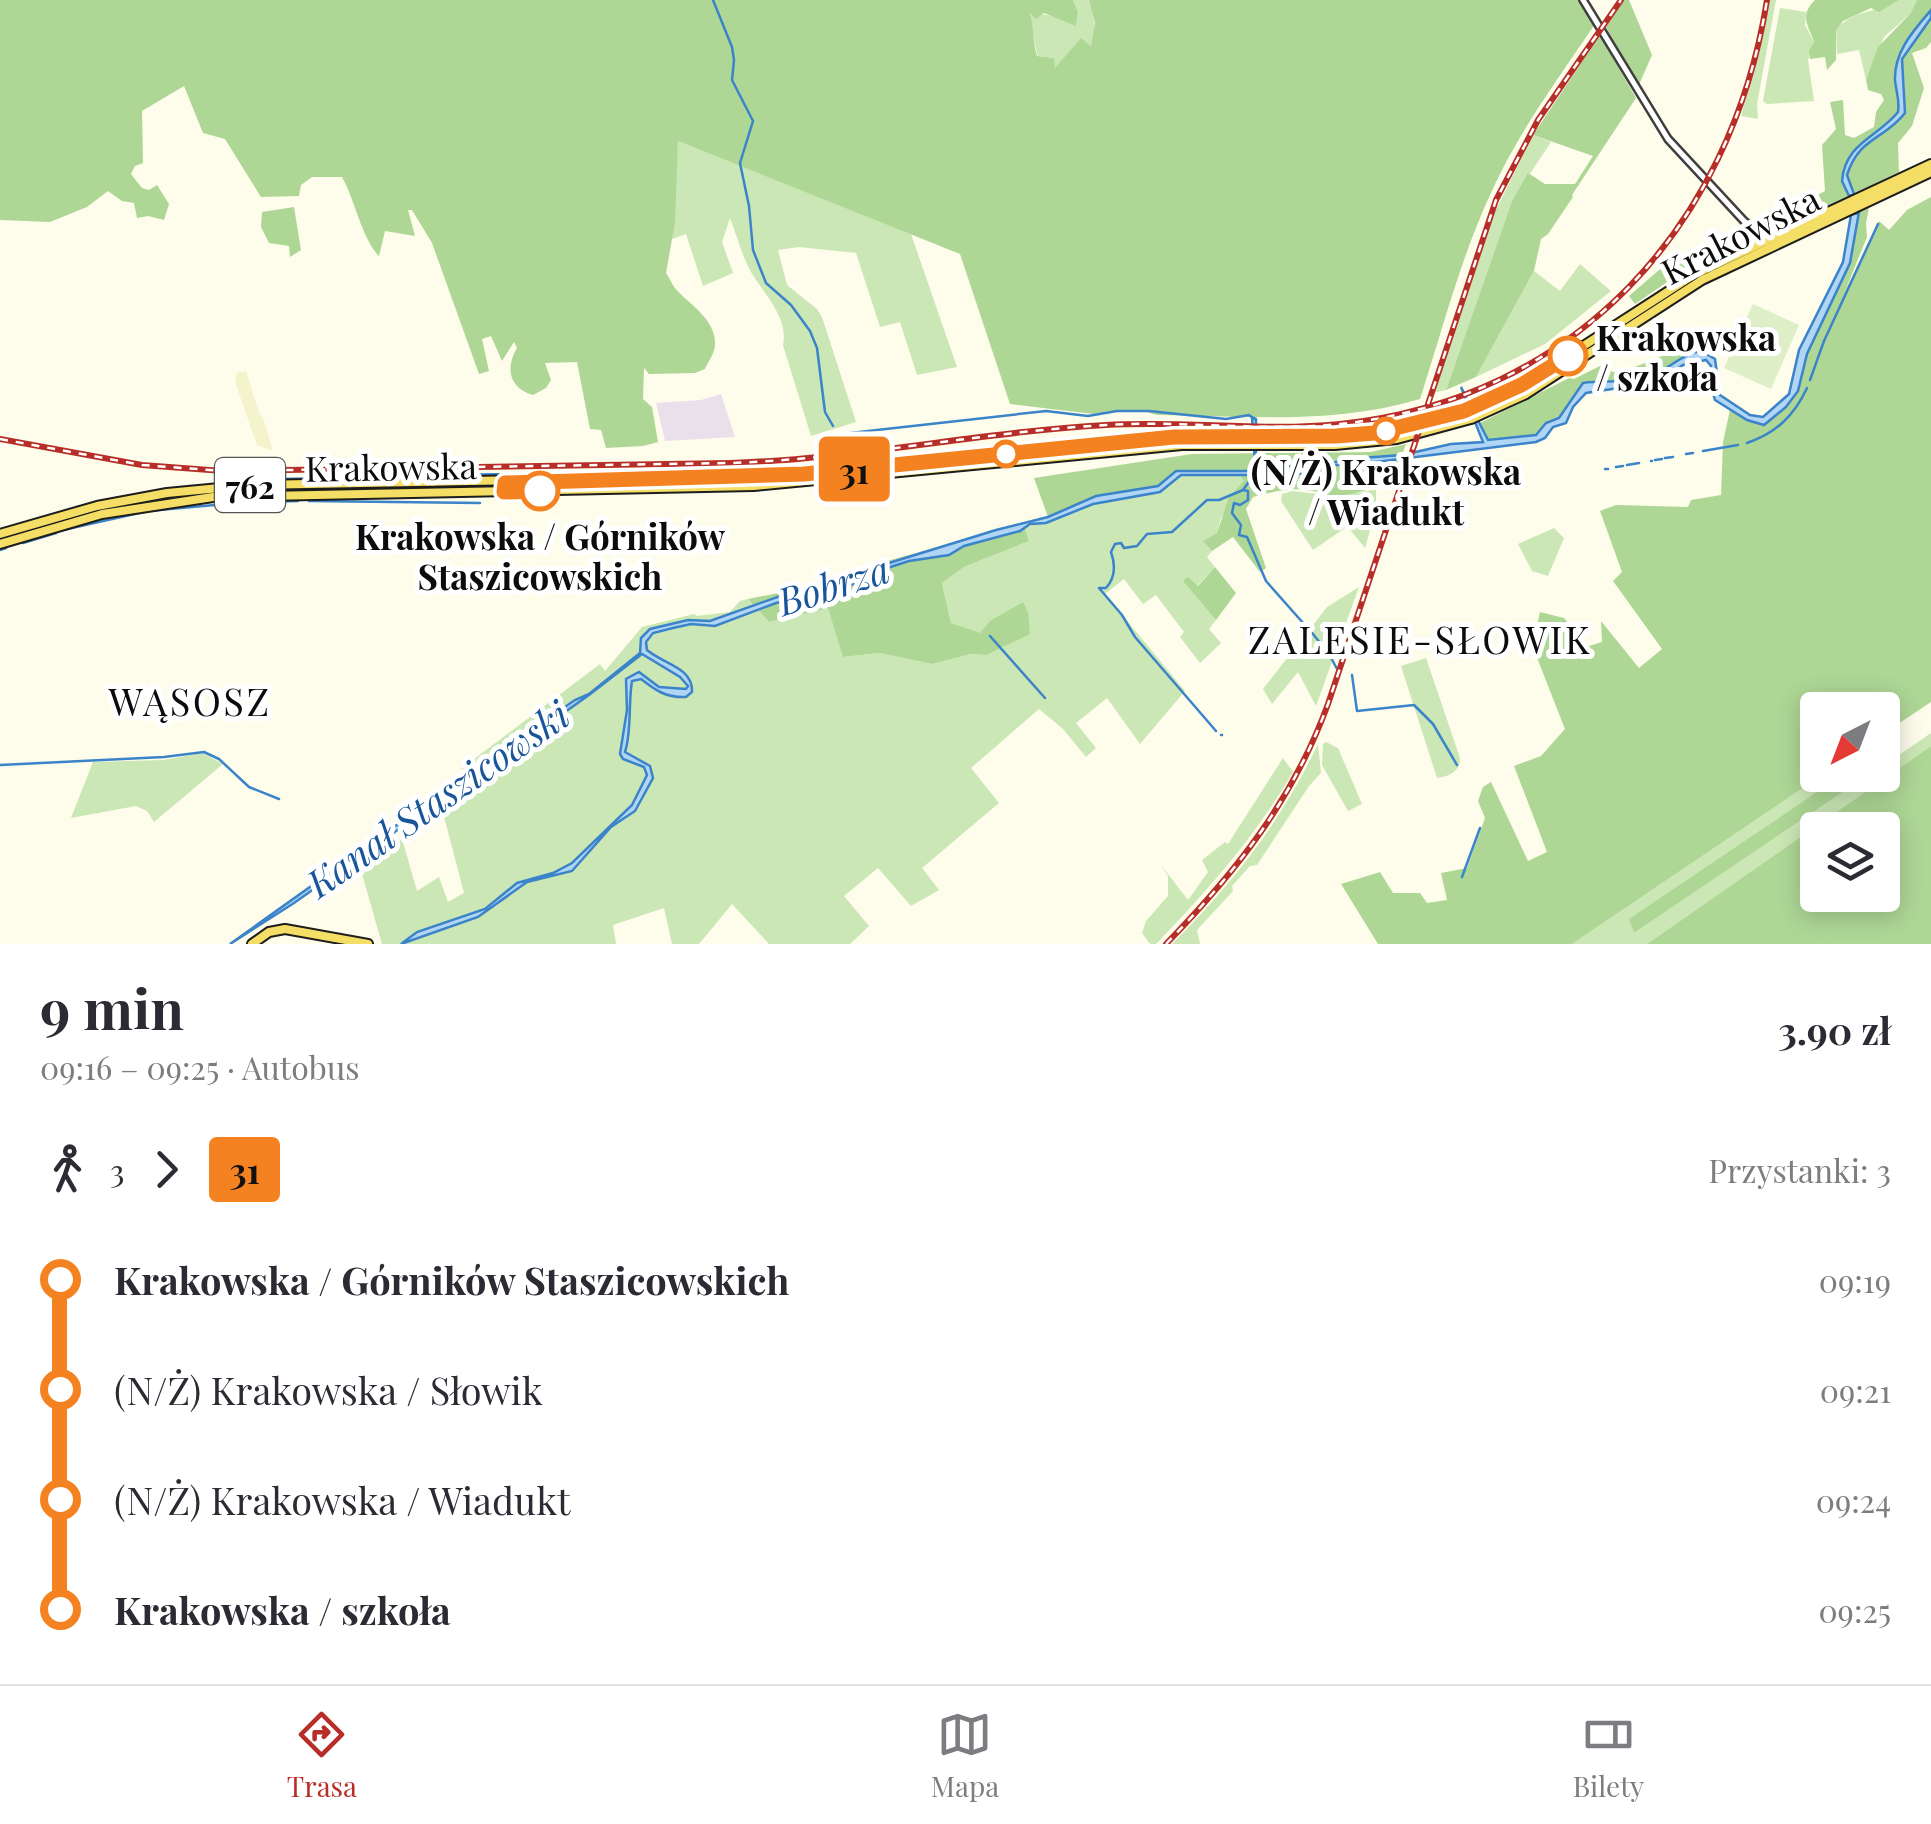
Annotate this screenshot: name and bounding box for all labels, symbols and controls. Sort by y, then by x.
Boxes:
street label: Krakowska [1653,174,1828,294]
place label: Krakowska / szkoła [1596,313,1776,400]
marker: Krakowska / szkoła [1549,337,1587,375]
marker: (N/Ż) Krakowska / Wiadukt [1373,418,1399,444]
line badge: 31 [809,436,899,502]
street label: Krakowska [305,441,478,491]
unlabelled marker [993,441,1019,467]
text: 31 [839,446,869,493]
place label: (N/Ż) Krakowska / Wiadukt [1251,447,1521,534]
road number: 762 [215,458,285,512]
marker: Krakowska / Górników Staszicowskich [521,472,559,510]
place label: Krakowska / Górników Staszicowskich [355,512,726,599]
water label: Bobrza [769,542,895,627]
district label: ZALESIE-SŁOWIK [1248,613,1592,664]
district label: WĄSOSZ [108,675,271,726]
water label: Kanał Staszicowski [294,687,580,909]
north arrow [1800,692,1900,792]
map controls [1800,692,1900,912]
button: layers [1800,812,1900,912]
text: 9 min [40,970,184,1044]
text: 3.90 zł [1778,1004,1891,1055]
text: 09:16 – 09:25 · Autobus [40,1045,360,1088]
icon: walk [40,1142,95,1197]
icon: forward [139,1142,194,1197]
text: 31 [229,1146,260,1193]
text: 3 [110,1148,124,1191]
text: Przystanki: 3 [1708,1148,1891,1191]
text: Krakowska / Górników Staszicowskich [114,1254,789,1305]
text: 09:19 [1819,1258,1891,1301]
text: (N/Ż) Krakowska / Słowik [114,1364,543,1415]
text: 09:21 [1820,1368,1891,1411]
text: (N/Ż) Krakowska / Wiadukt [114,1474,571,1525]
text: 09:24 [1816,1478,1891,1521]
text: Krakowska / szkoła [114,1584,451,1635]
text: 09:25 [1818,1588,1891,1631]
tab: Trasa [287,1707,357,1804]
tab: Mapa [931,1707,999,1804]
tab: Bilety [1573,1707,1644,1804]

